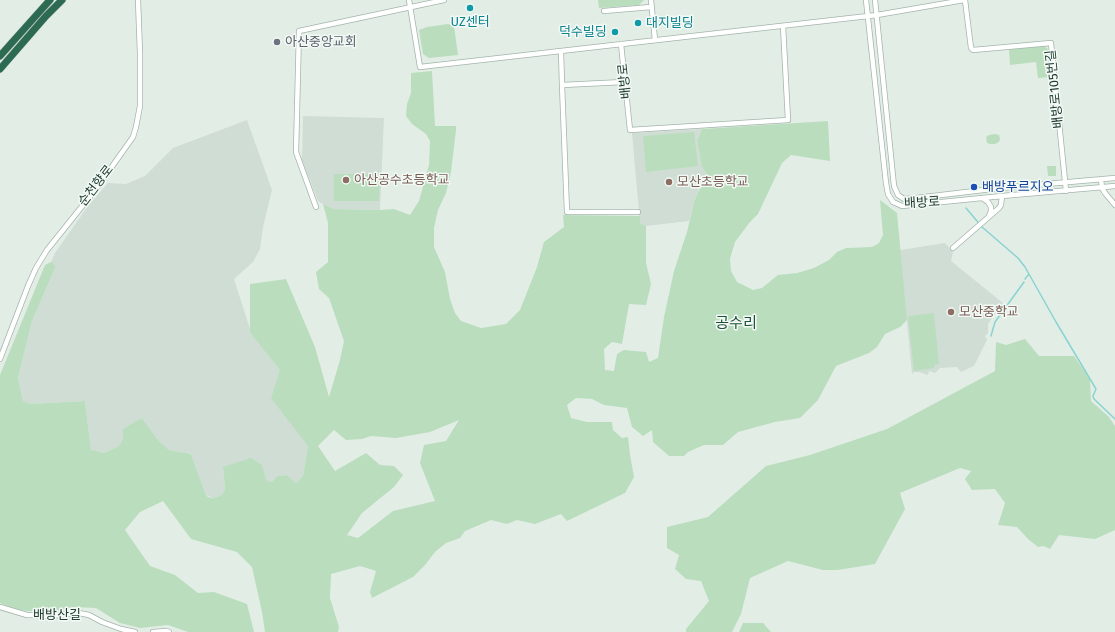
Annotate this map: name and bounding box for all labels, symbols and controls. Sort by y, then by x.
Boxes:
marker: UZ센터 [465,3,475,13]
place label: UZ센터 [450,14,490,30]
place label: 대지빌딩 [646,15,694,31]
marker: 대지빌딩 [633,18,643,28]
place label: 덕수빌딩 [559,24,607,40]
marker: 덕수빌딩 [610,27,620,37]
place label: 아산중앙교회 [285,34,357,50]
marker: 아산중앙교회 [272,37,282,47]
street label: 배방로105번길 [1043,49,1067,129]
street label: 배방로 [615,62,635,100]
street label: 순천향로 [75,162,117,210]
place label: 아산공수초등학교 [354,172,450,188]
place label: 모산초등학교 [677,174,749,190]
marker: 아산공수초등학교 [341,175,351,185]
marker: 모산초등학교 [664,177,674,187]
place label: 배방푸르지오 [982,179,1054,195]
marker: 배방푸르지오 [969,182,979,192]
street label: 배방로 [904,194,940,212]
place label: 모산중학교 [959,304,1019,320]
marker: 모산중학교 [946,307,956,317]
district label: 공수리 [715,315,757,333]
street label: 배방산길 [33,607,81,623]

